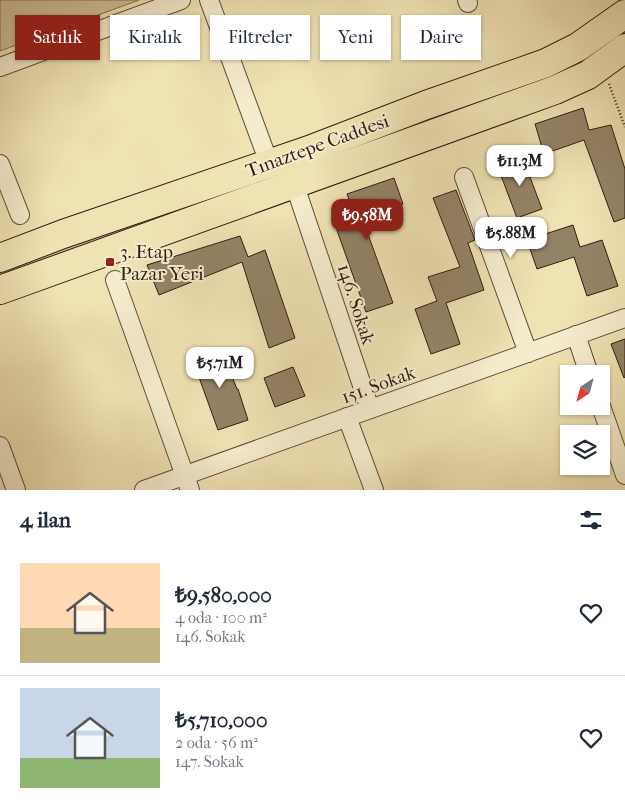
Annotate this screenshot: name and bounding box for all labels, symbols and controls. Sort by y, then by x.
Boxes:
chip: Satılık [15,15,100,60]
chip: Kiralık [110,15,200,60]
chip: Filtreler [210,15,310,60]
chip: Yeni [320,15,391,60]
chip: Daire [401,15,481,60]
street label: Tınaztepe Caddesi [243,110,392,182]
pin: ₺11.3M [479,144,561,187]
text: ₺11.3M [498,151,542,170]
pin: ₺9.58M [326,198,408,241]
text: ₺9.58M [342,205,392,224]
pin: ₺5.88M [470,216,552,259]
text: ₺5.88M [486,223,536,242]
place label: 3. Etap Pazar Yeri [120,241,204,285]
marker: 3. Etap Pazar Yeri [104,256,116,268]
street label: 146. Sokak [333,261,379,348]
pin: ₺5.71M [179,346,261,389]
text: ₺5.71M [197,353,243,372]
street label: 151. Sokak [338,361,419,408]
north arrow [560,365,610,415]
map controls [560,365,610,475]
button: layers [560,425,610,475]
icon: filters [577,506,605,534]
text: 4 ilan [20,508,71,532]
icon: home [60,583,120,643]
text: ₺9,580,000 [175,583,272,607]
icon: heart [577,599,605,627]
text: 4 oda · 100 m² [175,608,267,627]
text: 146. Sokak [175,627,245,646]
icon: home [60,708,120,768]
text: ₺5,710,000 [175,708,268,732]
icon: heart [577,724,605,752]
text: 2 oda · 56 m² [175,733,258,752]
text: 147. Sokak [175,752,244,771]

